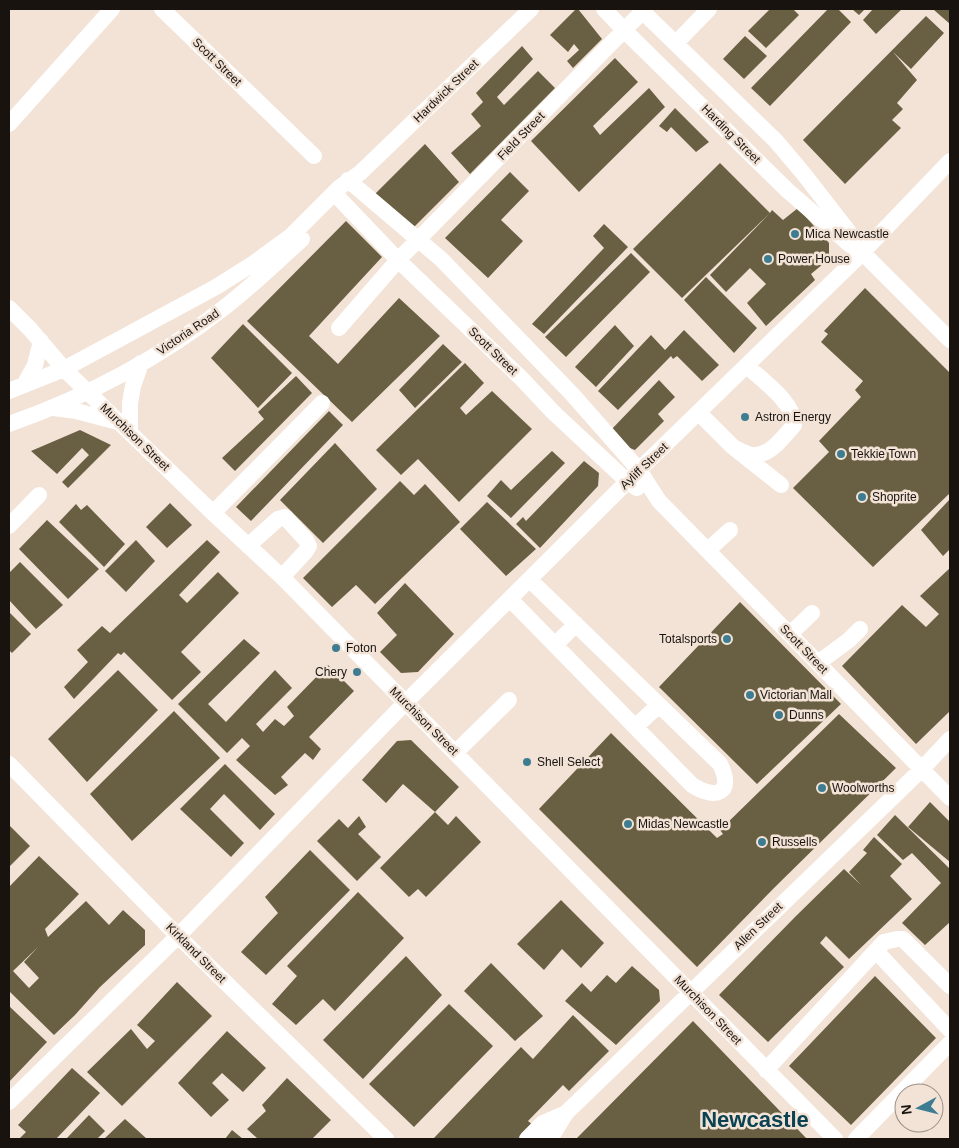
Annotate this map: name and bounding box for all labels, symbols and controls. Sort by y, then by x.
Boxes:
street label: Scott Street [190,35,245,89]
street label: Hardwick Street [411,56,482,125]
street label: Harding Street [699,102,764,167]
street label: Field Street [495,109,548,163]
place label: Mica Newcastle [805,227,889,241]
marker: Mica Newcastle [789,228,801,240]
place label: Power House [778,252,850,266]
marker: Power House [762,253,774,265]
street label: Victoria Road [154,306,222,358]
street label: Scott Street [466,324,521,378]
street label: Murchison Street [98,400,173,474]
place label: Astron Energy [755,410,831,424]
marker: Astron Energy [739,411,751,423]
street label: Ayliff Street [617,439,671,492]
place label: Tekkie Town [851,447,916,461]
marker: Tekkie Town [835,448,847,460]
place label: Shoprite [872,490,917,504]
marker: Shoprite [856,491,868,503]
street label: Scott Street [777,622,831,677]
place label: Totalsports [659,632,717,646]
marker: Totalsports [721,633,733,645]
place label: Foton [346,641,377,655]
marker: Foton [330,642,342,654]
place label: Chery [315,665,347,679]
marker: Chery [351,666,363,678]
street label: Murchison Street [387,684,461,758]
place label: Victorian Mall [760,688,832,702]
marker: Victorian Mall [744,689,756,701]
place label: Dunns [789,708,824,722]
marker: Dunns [773,709,785,721]
place label: Shell Select [537,755,601,769]
marker: Shell Select [521,756,533,768]
place label: Woolworths [832,781,894,795]
marker: Woolworths [816,782,828,794]
place label: Midas Newcastle [638,817,729,831]
marker: Midas Newcastle [622,818,634,830]
place label: Russells [772,835,817,849]
marker: Russells [756,836,768,848]
street label: Allen Street [731,899,786,953]
street label: Kirkland Street [163,920,229,986]
street label: Murchison Street [671,973,745,1048]
north arrow [894,1083,944,1133]
text: N [898,1104,915,1116]
district label: Newcastle [701,1107,809,1132]

